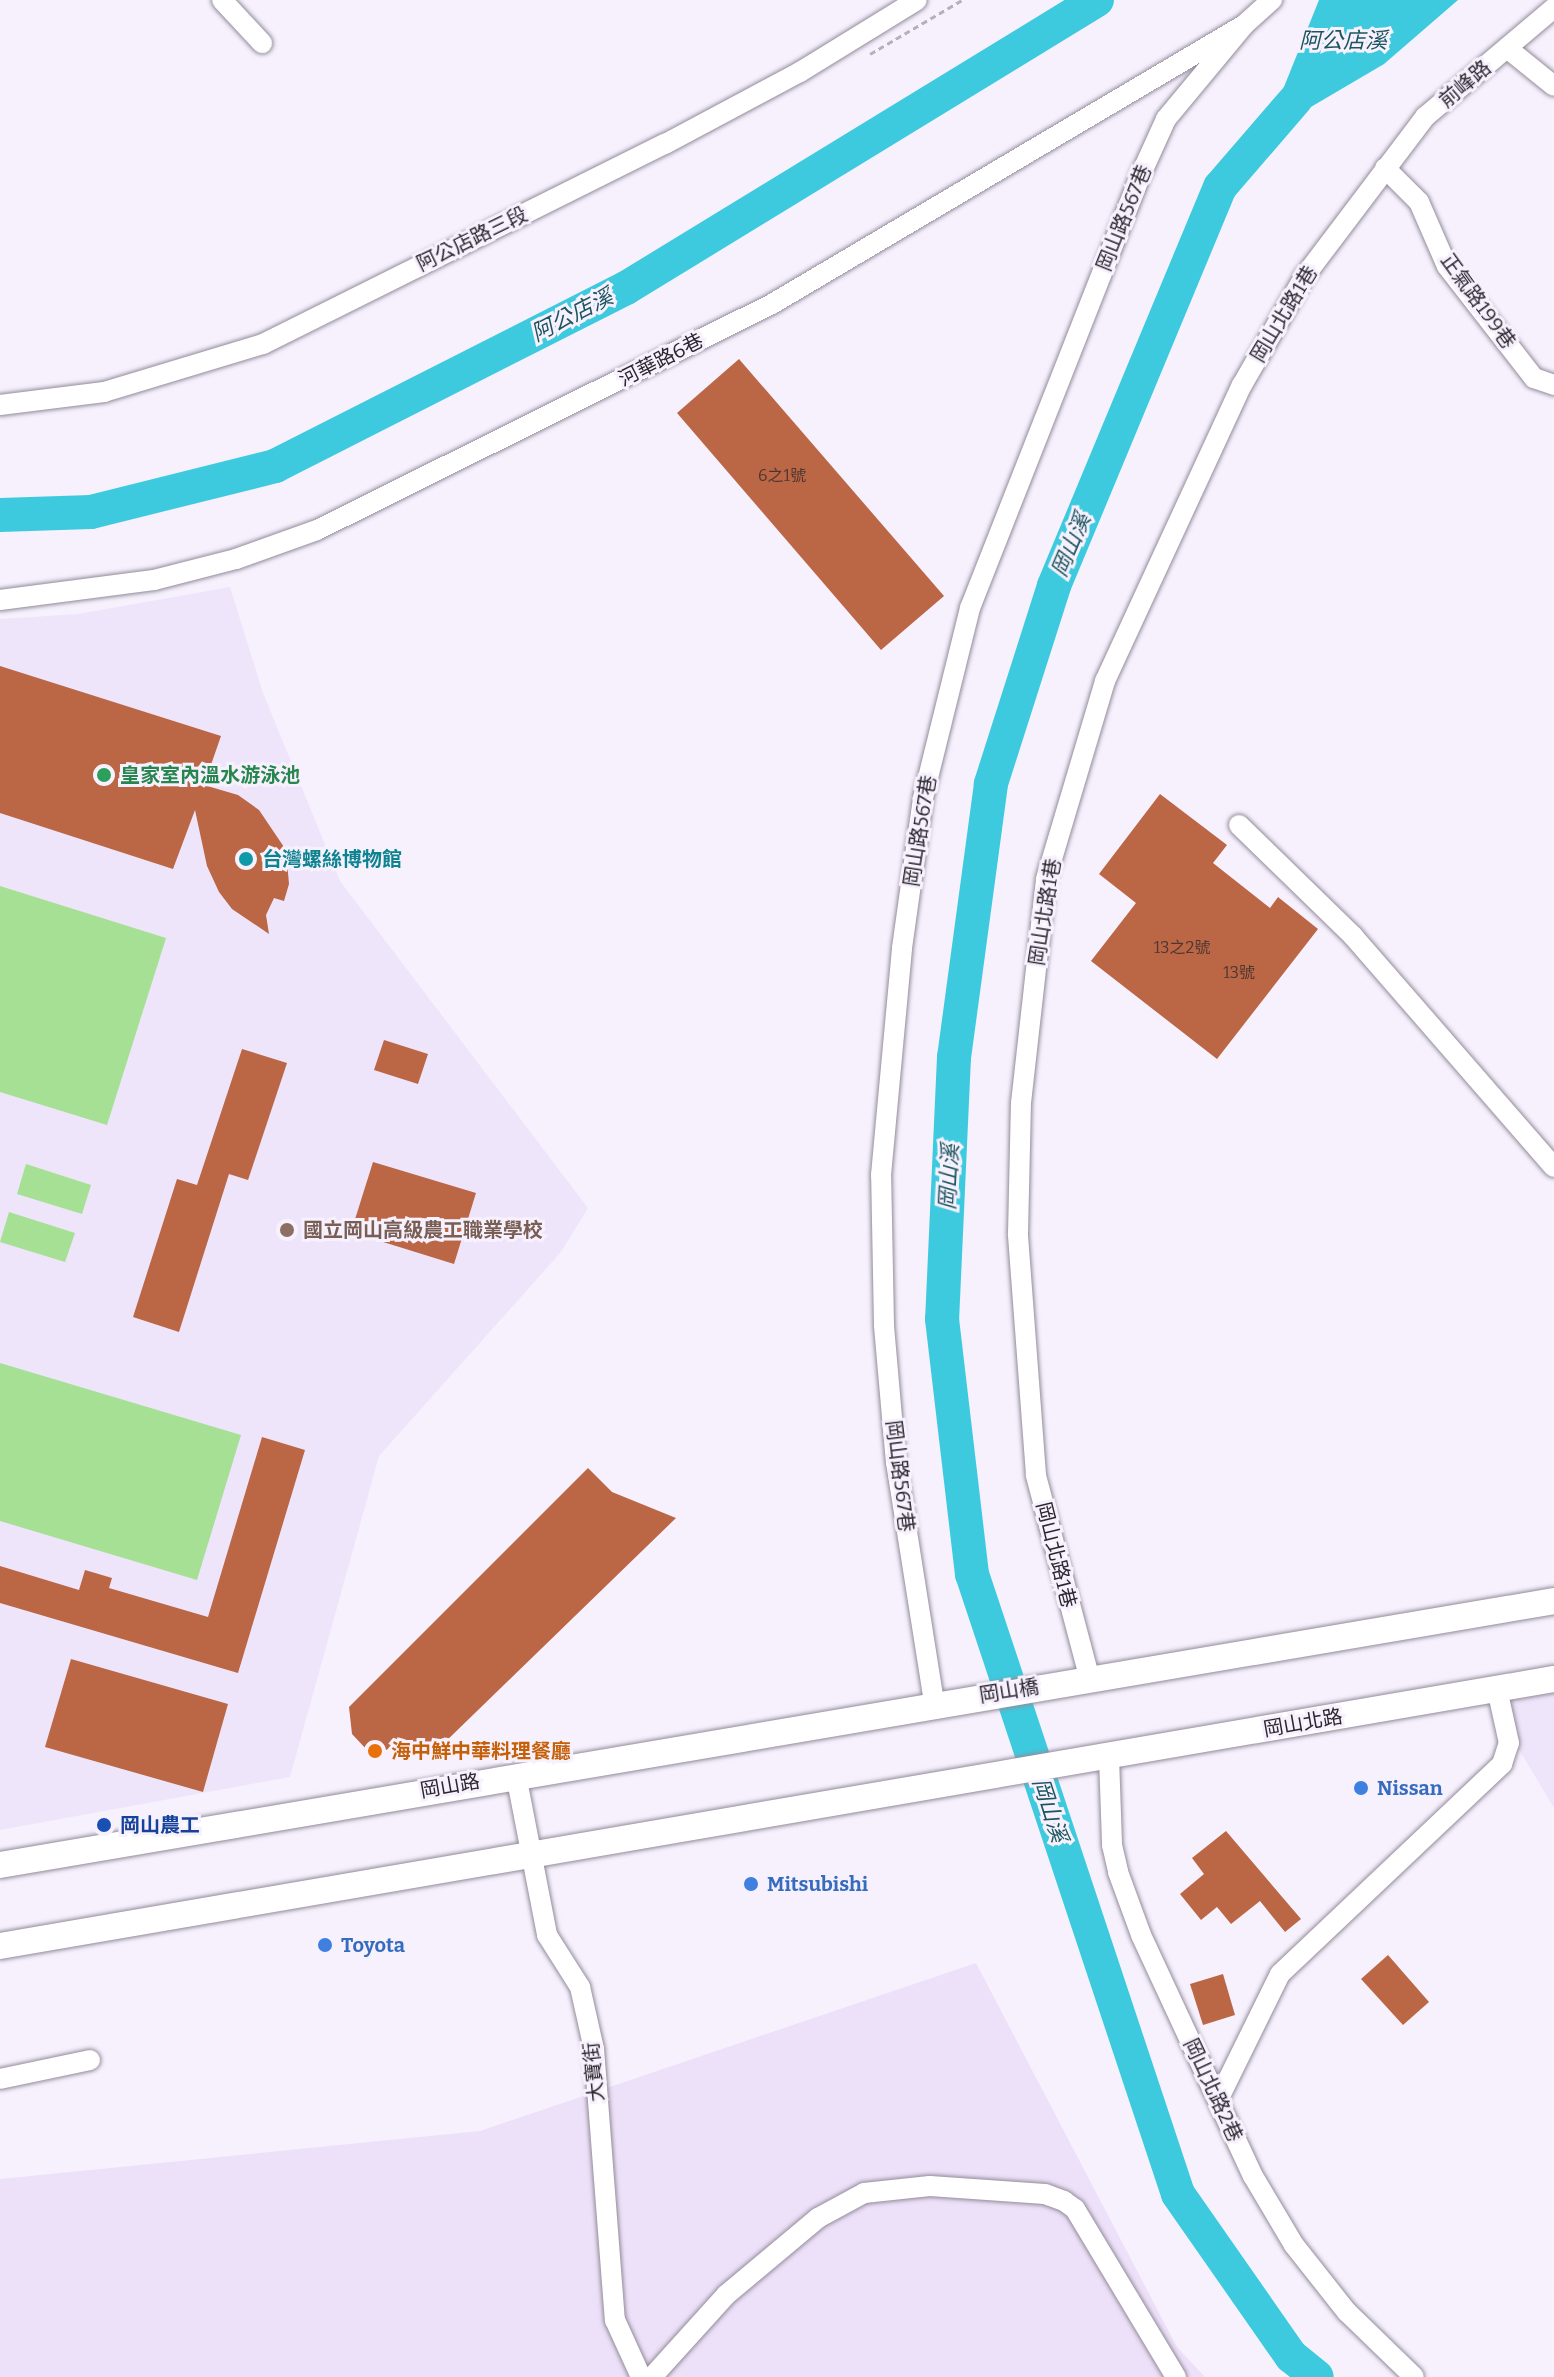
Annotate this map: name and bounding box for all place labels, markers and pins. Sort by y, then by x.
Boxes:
place label: 皇家室內溫水游泳池 [120,763,300,787]
marker: 皇家室內溫水游泳池 [95,766,113,784]
place label: 台灣螺絲博物館 [262,847,402,871]
marker: 台灣螺絲博物館 [237,850,255,868]
place label: 國立岡山高級農工職業學校 [303,1218,543,1242]
marker: 國立岡山高級農工職業學校 [278,1221,296,1239]
place label: 海中鮮中華料理餐廳 [391,1739,571,1763]
marker: 海中鮮中華料理餐廳 [366,1742,384,1760]
place label: Nissan [1377,1776,1443,1800]
marker: Nissan [1352,1779,1370,1797]
place label: 岡山農工 [120,1813,200,1837]
marker: 岡山農工 [95,1816,113,1834]
place label: Mitsubishi [767,1872,868,1896]
marker: Mitsubishi [742,1875,760,1893]
place label: Toyota [341,1933,405,1957]
marker: Toyota [316,1936,334,1954]

